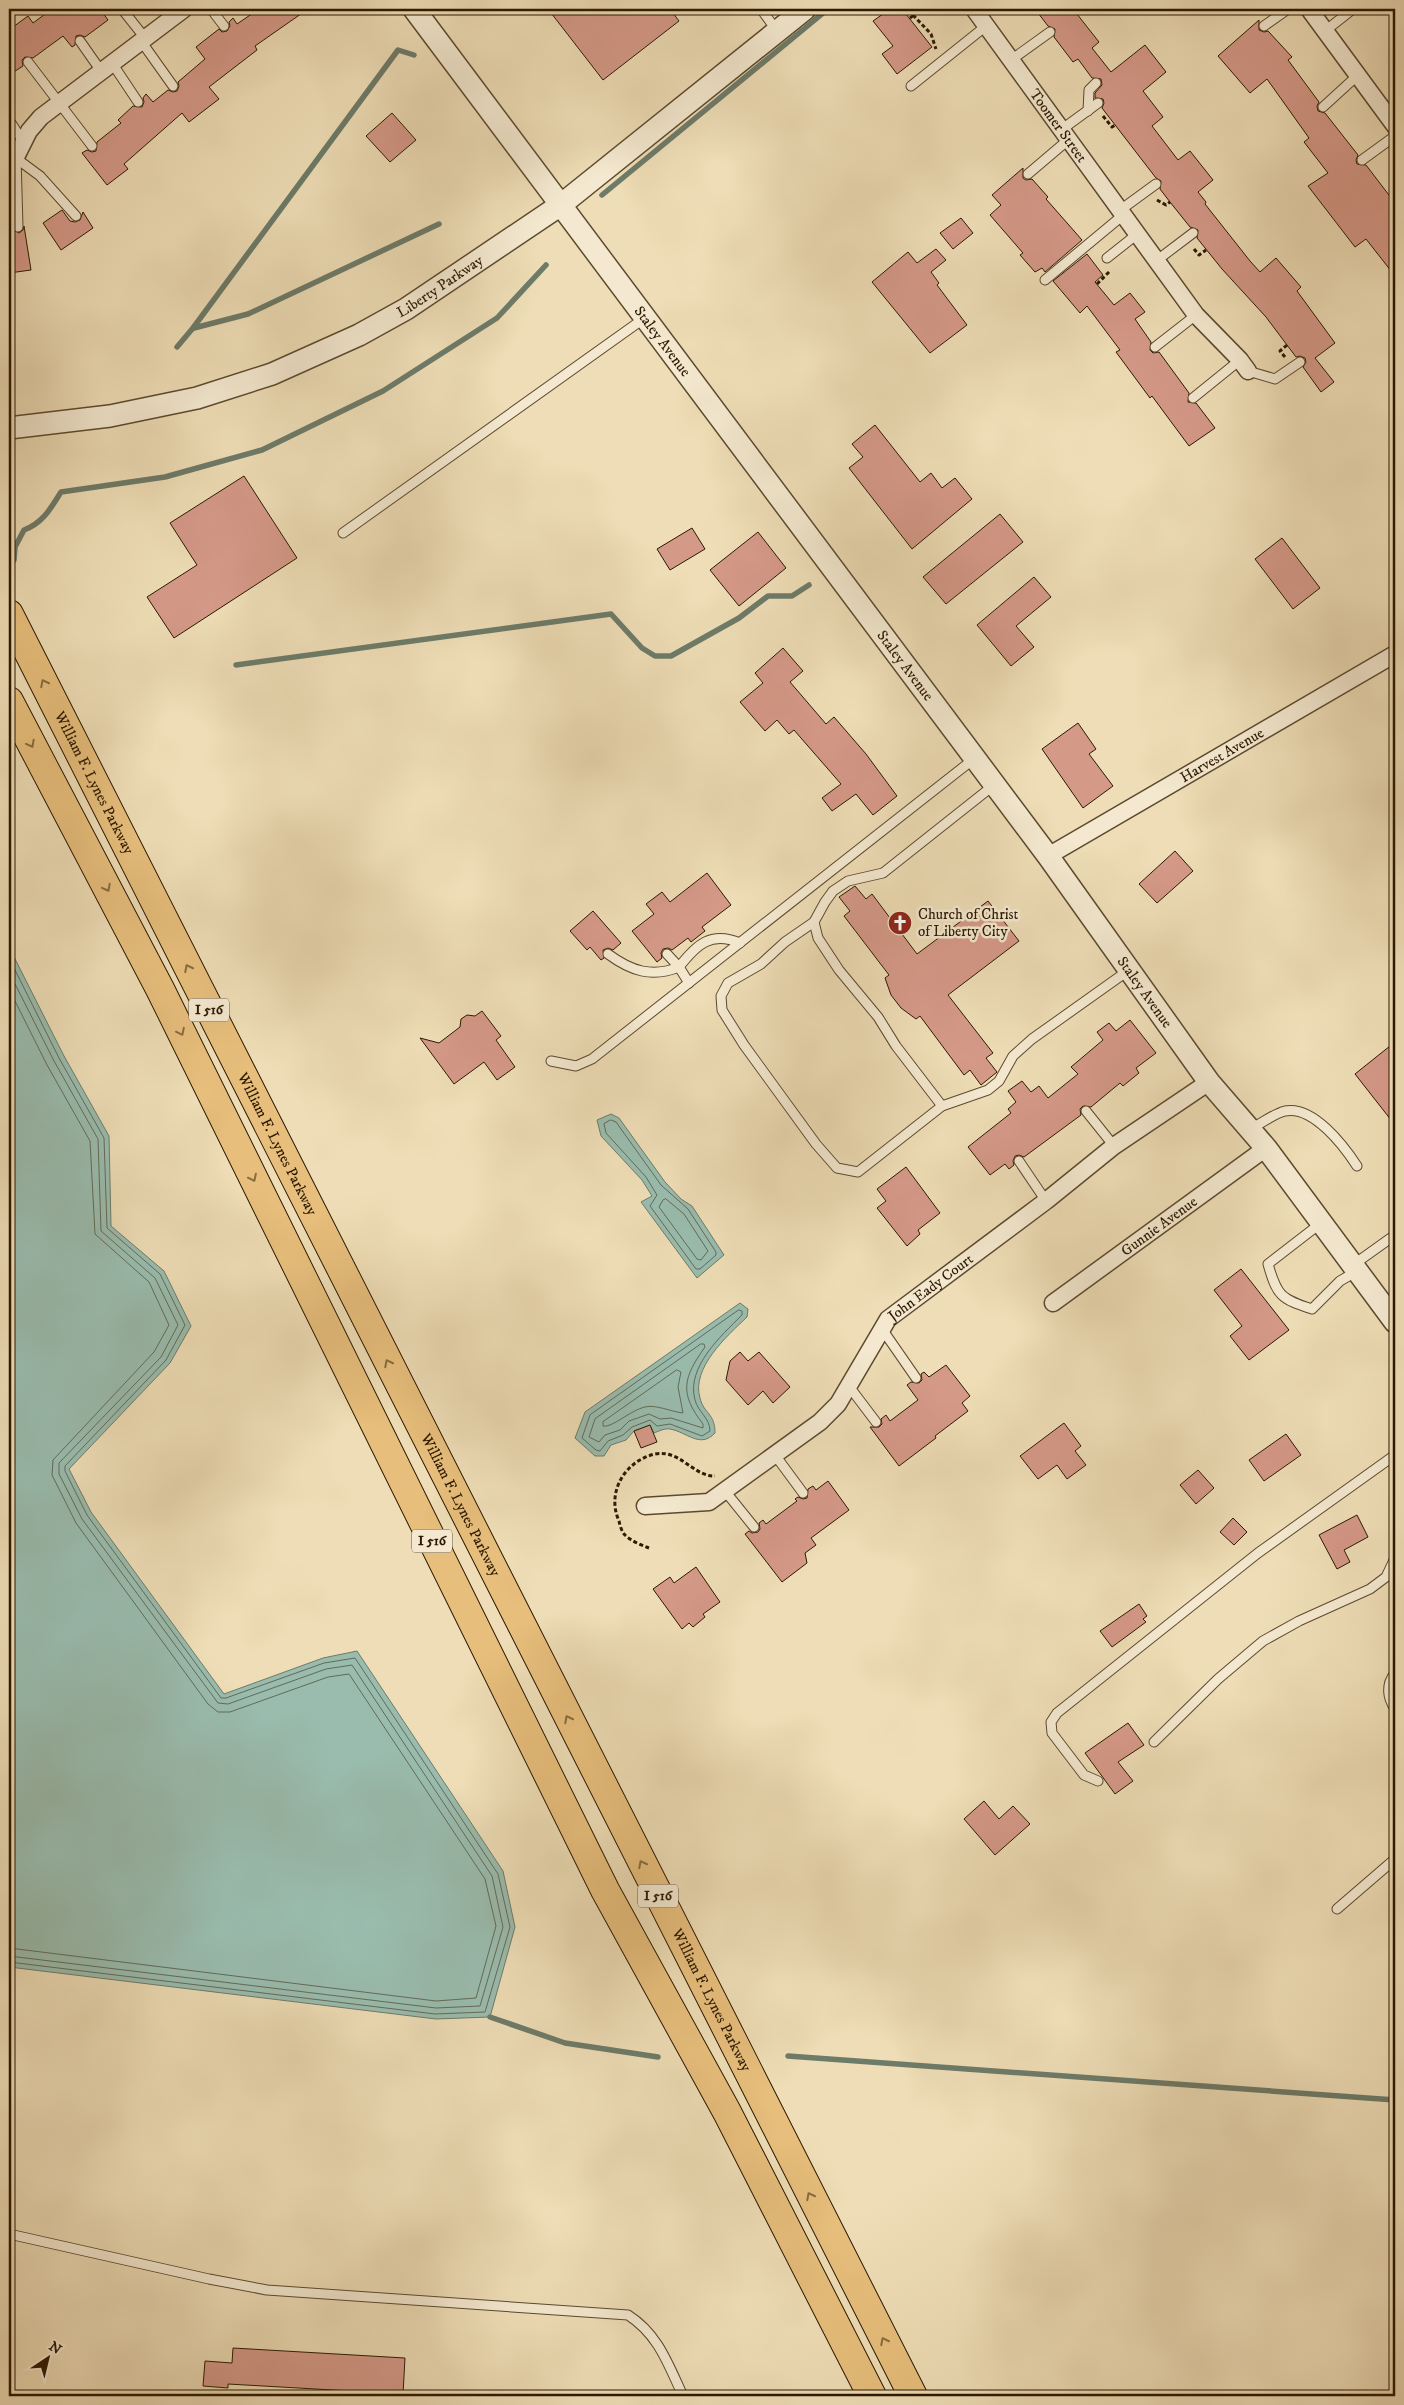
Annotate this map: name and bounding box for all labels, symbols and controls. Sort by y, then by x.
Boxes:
street label: Toomer Street [1026,85,1092,166]
street label: Liberty Parkway [393,250,487,322]
street label: Staley Avenue [630,302,695,380]
street label: Staley Avenue [873,626,938,705]
one-way arrow [40,679,50,688]
street label: William F. Lynes Parkway [50,707,139,858]
street label: Harvest Avenue [1176,723,1267,787]
one-way arrow [25,739,35,748]
one-way arrow [101,883,111,892]
place label: Church of Christ of Liberty City [918,905,1019,941]
church icon: Church of Christ of Liberty City [887,910,913,936]
street label: Staley Avenue [1113,953,1177,1031]
one-way arrow [184,964,194,973]
road number: I 516 [189,998,229,1022]
one-way arrow [175,1027,185,1036]
street label: William F. Lynes Parkway [233,1068,322,1219]
one-way arrow [247,1173,257,1182]
street label: Gunnie Avenue [1117,1192,1201,1260]
street label: John Eady Court [882,1249,977,1326]
one-way arrow [384,1359,394,1368]
street label: William F. Lynes Parkway [416,1429,505,1580]
road number: I 516 [412,1530,452,1552]
one-way arrow [564,1715,574,1724]
one-way arrow [638,1860,648,1869]
road number: I 516 [638,1884,678,1908]
street label: William F. Lynes Parkway [667,1924,757,2075]
one-way arrow [806,2192,817,2201]
north arrow [22,2332,72,2382]
text: N [45,2337,65,2359]
one-way arrow [880,2337,890,2346]

